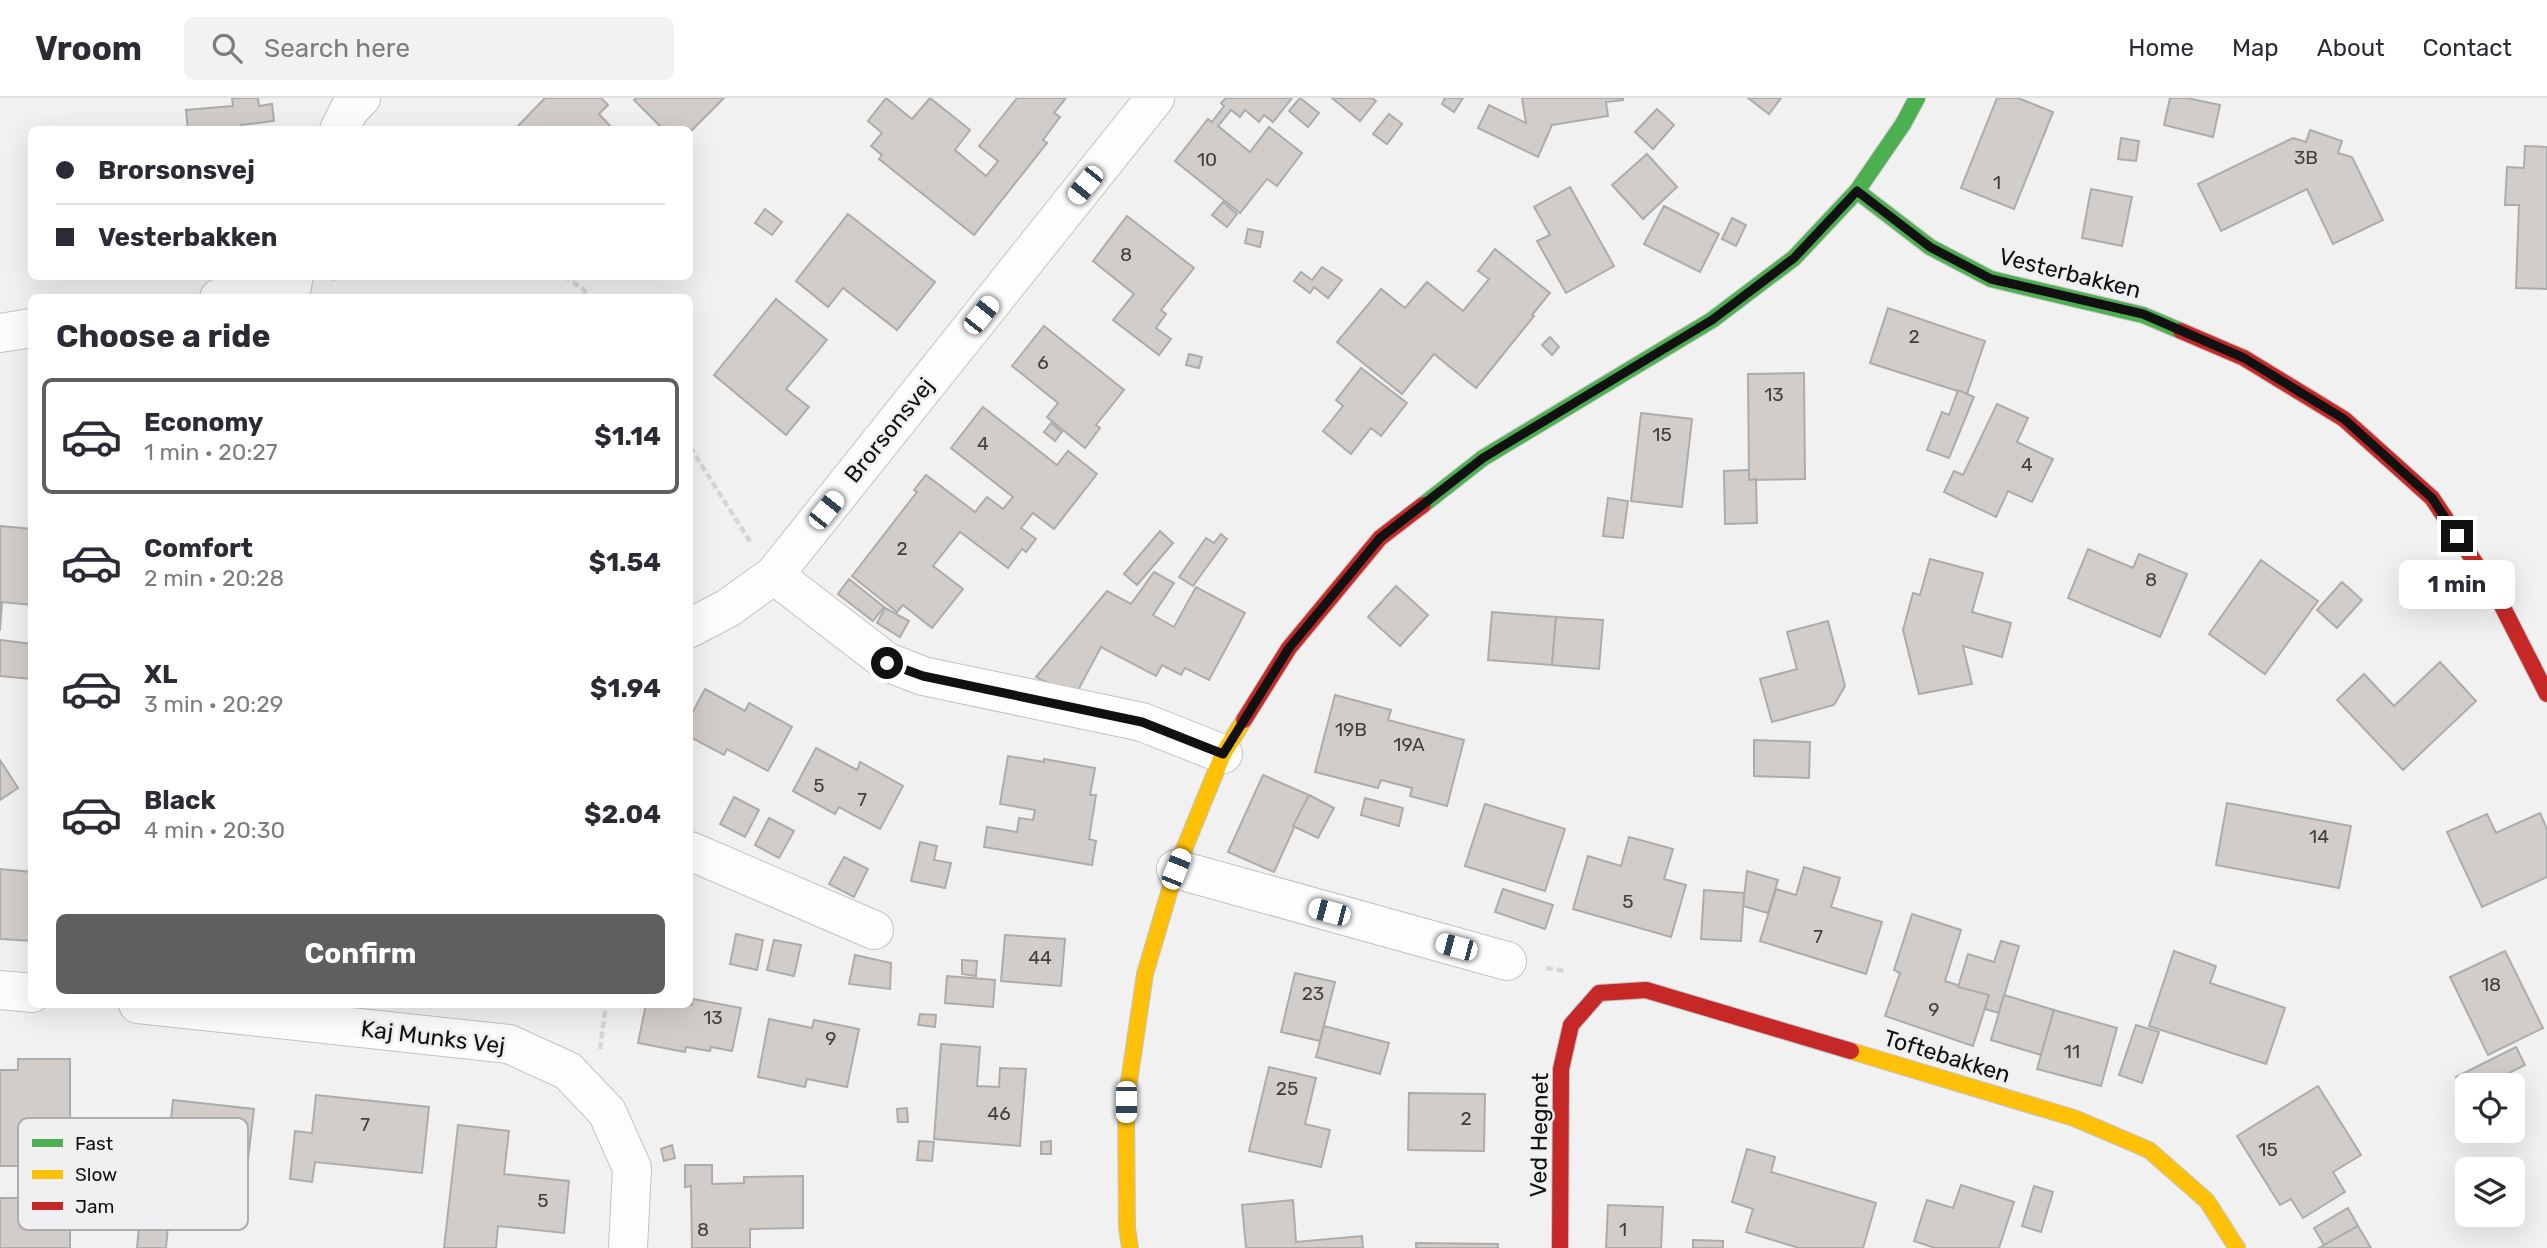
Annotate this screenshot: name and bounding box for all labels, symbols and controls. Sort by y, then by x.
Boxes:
search box [184,17,674,80]
text: Vroom [35,29,142,68]
icon: search [208,29,246,67]
text: Search here [264,33,410,64]
text: Home [2128,34,2194,62]
text: Map [2232,34,2279,62]
text: About [2317,34,2385,62]
text: Contact [2423,34,2512,62]
house number: 3B [2294,146,2318,169]
house number: 10 [1197,148,1217,171]
text: Brorsonsvej [98,155,255,186]
car [1064,162,1107,208]
house number: 1 [1993,171,2001,194]
text: Vesterbakken [98,222,278,253]
street label: Vesterbakken [1996,242,2144,304]
house number: 8 [1120,243,1132,266]
car [960,292,1003,338]
text: Choose a ride [56,317,270,355]
house number: 2 [1908,325,1920,348]
house number: 6 [1037,351,1049,374]
street label: Brorsonsvej [838,372,940,488]
house number: 13 [1764,383,1784,406]
icon: car [60,405,123,468]
text: Economy [144,407,263,438]
text: $1.14 [594,421,661,452]
house number: 15 [1652,423,1672,446]
house number: 4 [977,432,989,455]
text: 1 min · 20:27 [144,438,278,466]
house number: 4 [2021,453,2033,476]
car [805,487,848,533]
route end [2441,520,2473,552]
icon: car [60,531,123,594]
text: Comfort [144,533,253,564]
house number: 2 [896,537,908,560]
text: $1.54 [589,547,661,578]
callout: 1 min [2399,560,2515,610]
text: 2 min · 20:28 [144,564,284,592]
house number: 8 [2145,568,2157,591]
text: 1 min [2428,570,2486,598]
route start [871,647,903,679]
icon: car [60,657,123,720]
text: XL [144,659,177,690]
text: $1.94 [590,673,661,704]
text: 3 min · 20:29 [144,690,283,718]
house number: 19B [1335,718,1367,741]
house number: 19A [1393,733,1425,756]
house number: 5 [813,774,825,797]
icon: car [60,783,123,846]
text: Black [144,785,216,816]
house number: 7 [857,788,867,811]
text: $2.04 [584,799,661,830]
text: 4 min · 20:30 [144,816,285,844]
house number: 14 [2309,825,2329,848]
car [1159,846,1194,892]
house number: 5 [1622,890,1634,913]
car [1306,896,1353,928]
button: Confirm [56,914,665,994]
house number: 7 [1813,925,1823,948]
car [1433,931,1480,963]
house number: 44 [1028,946,1052,969]
house number: 18 [2481,973,2501,996]
house number: 23 [1302,982,1324,1005]
house number: 9 [1928,998,1940,1021]
house number: 13 [703,1006,723,1029]
street label: Kaj Munks Vej [359,1014,507,1060]
street label: Toftebakken [1880,1023,2014,1089]
house number: 9 [825,1027,837,1050]
house number: 11 [2064,1040,2080,1063]
street label: Ved Hegnet [1524,1072,1554,1198]
map controls [2455,1073,2525,1227]
button: locate [2455,1073,2525,1143]
house number: 25 [1276,1077,1298,1100]
car [1116,1081,1137,1123]
house number: 46 [987,1102,1011,1125]
house number: 2 [1460,1107,1472,1130]
house number: 7 [360,1113,370,1136]
legend [18,1118,248,1230]
text: Fast [75,1132,114,1155]
house number: 15 [2258,1138,2278,1161]
button: layers [2455,1157,2525,1227]
text: Slow [75,1163,117,1186]
house number: 5 [537,1189,549,1212]
text: Jam [75,1195,114,1218]
house number: 8 [697,1218,709,1241]
house number: 1 [1619,1218,1627,1241]

